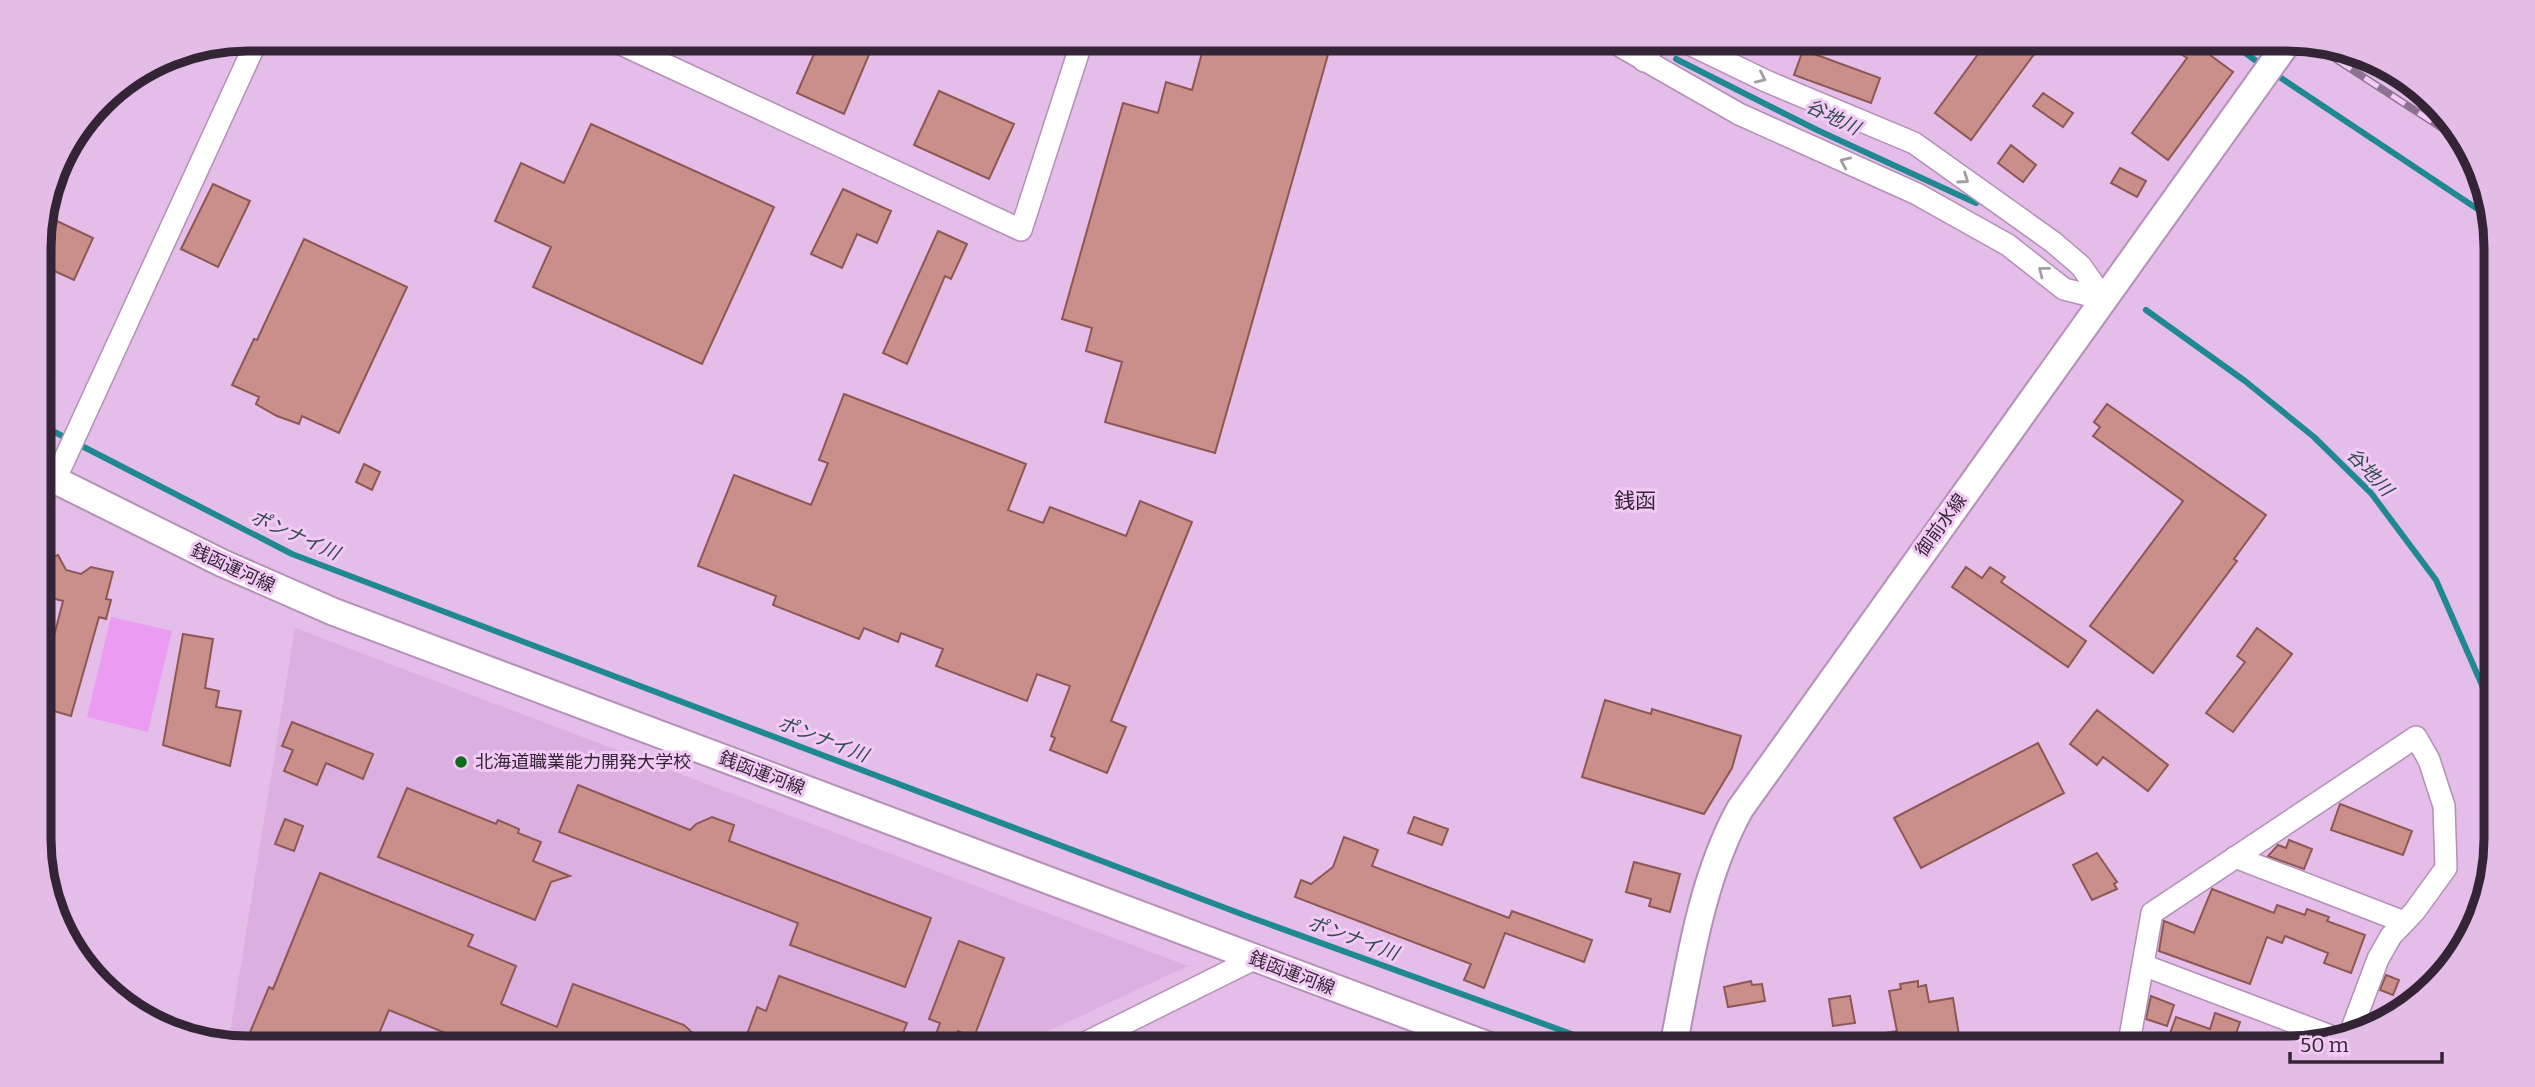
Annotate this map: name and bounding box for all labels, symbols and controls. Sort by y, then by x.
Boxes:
one-way arrow [1754,70,1766,84]
water label: 谷地川 [1802,94,1865,141]
one-way arrow [1839,156,1852,170]
one-way arrow [1956,171,1969,183]
one-way arrow [2039,267,2051,280]
water label: 谷地川 [2342,443,2399,502]
district label: 銭函 [1614,488,1656,514]
street label: 御前水線 [1911,489,1971,561]
water label: ポンナイ川 [247,505,345,566]
street label: 銭函運河線 [188,539,278,597]
water label: ポンナイ川 [775,711,873,767]
street label: 銭函運河線 [716,747,808,799]
place label: 北海道職業能力開発大学校 [475,751,691,773]
marker: 北海道職業能力開発大学校 [453,754,469,770]
water label: ポンナイ川 [1304,911,1403,966]
street label: 銭函運河線 [1246,947,1338,999]
scale bar [2290,1020,2442,1064]
text: 50 m [2300,1032,2349,1058]

